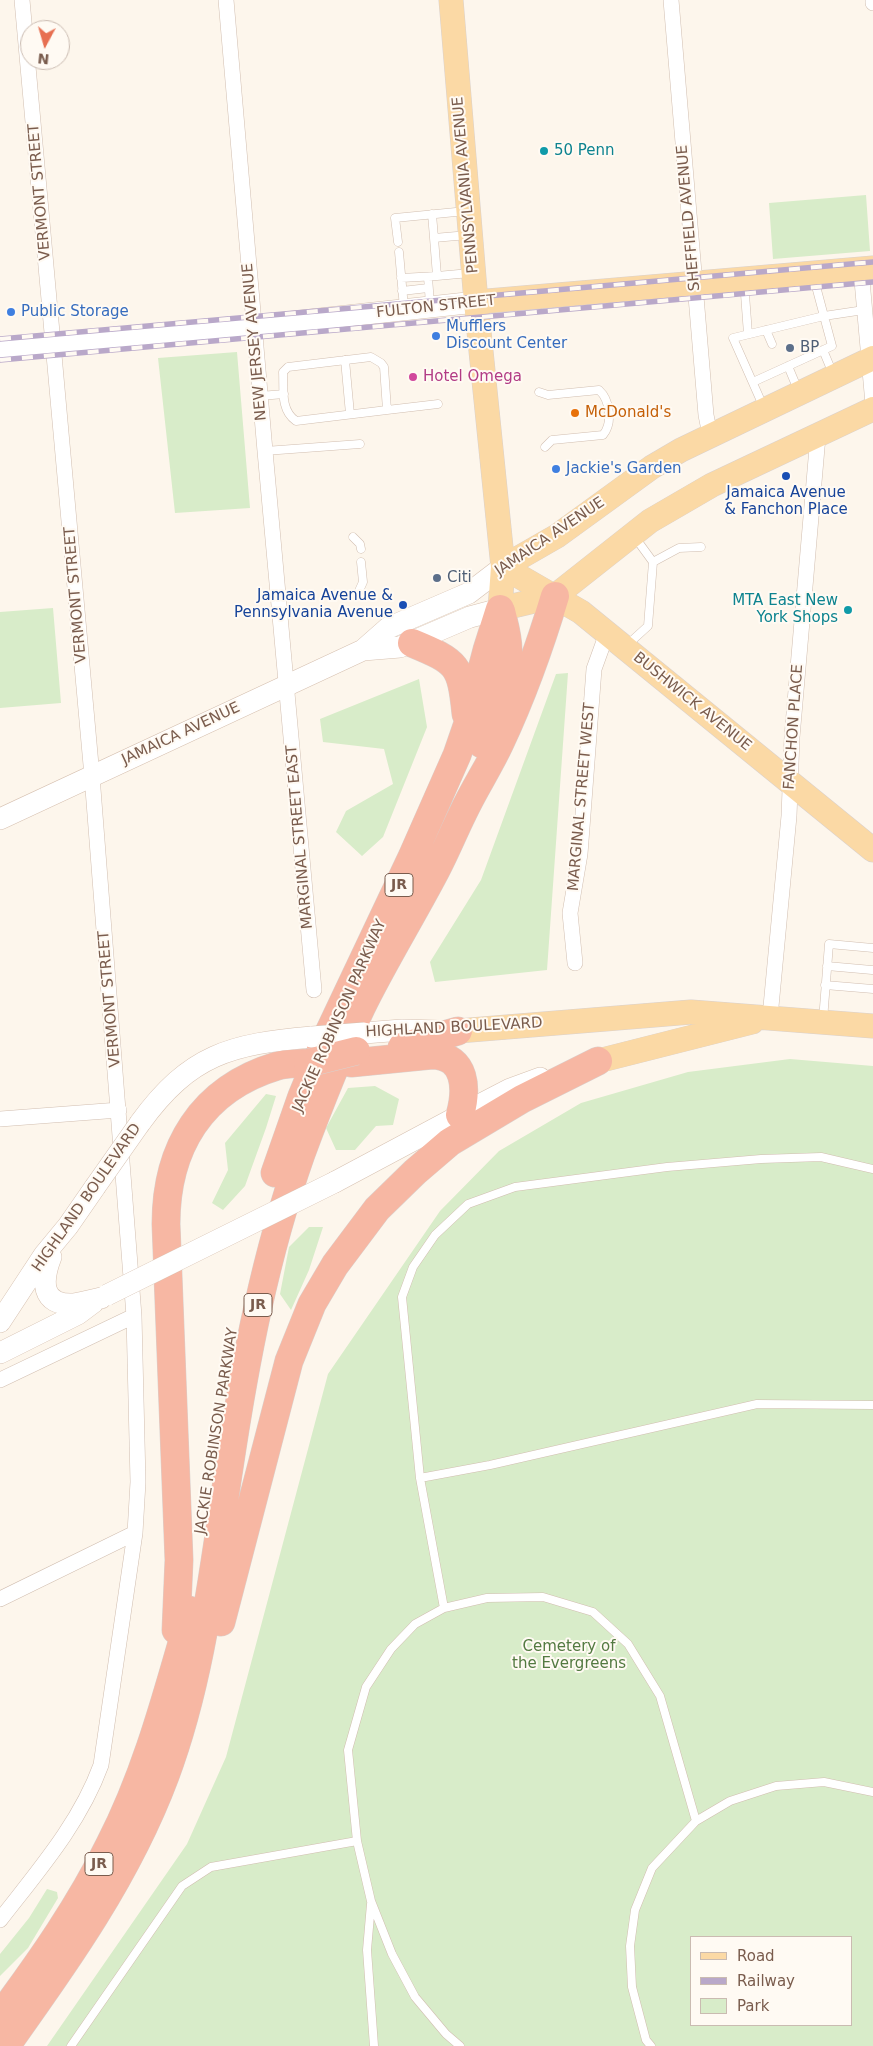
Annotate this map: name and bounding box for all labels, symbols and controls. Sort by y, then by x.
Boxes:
north arrow [20,20,70,70]
text: N [37,50,50,67]
street label: PENNSYLVANIA AVENUE [449,96,483,274]
street label: VERMONT STREET [25,123,55,261]
place label: 50 Penn [554,142,615,160]
street label: SHEFFIELD AVENUE [674,144,704,292]
marker: 50 Penn [538,145,550,157]
street label: NEW JERSEY AVENUE [239,262,271,422]
street label: FULTON STREET [375,292,497,322]
place label: Public Storage [21,303,129,321]
marker: Public Storage [5,306,17,318]
place label: Mufflers Discount Center [446,318,567,353]
marker: Mufflers Discount Center [430,330,442,342]
place label: BP [800,339,819,357]
marker: BP [784,342,796,354]
place label: Hotel Omega [423,368,522,386]
marker: Hotel Omega [407,371,419,383]
place label: McDonald's [585,404,671,422]
marker: McDonald's [569,407,581,419]
place label: Jackie's Garden [566,460,682,478]
marker: Jackie's Garden [550,463,562,475]
marker: Jamaica Avenue & Fanchon Place [780,470,792,482]
place label: Jamaica Avenue & Fanchon Place [724,484,848,519]
street label: JAMAICA AVENUE [492,494,608,580]
street label: VERMONT STREET [61,526,91,664]
place label: Citi [447,569,472,587]
marker: Citi [431,572,443,584]
place label: Jamaica Avenue & Pennsylvania Avenue [234,587,393,622]
place label: MTA East New York Shops [732,592,838,627]
marker: Jamaica Avenue & Pennsylvania Avenue [397,599,409,611]
marker: MTA East New York Shops [842,604,854,616]
street label: BUSHWICK AVENUE [629,649,755,755]
street label: FANCHON PLACE [781,664,807,790]
street label: JAMAICA AVENUE [119,699,243,769]
street label: MARGINAL STREET WEST [565,702,599,892]
street label: MARGINAL STREET EAST [283,744,317,930]
road number: JR [385,874,413,896]
street label: JACKIE ROBINSON PARKWAY [289,917,391,1115]
street label: VERMONT STREET [95,930,125,1068]
street label: HIGHLAND BOULEVARD [365,1014,543,1042]
street label: HIGHLAND BOULEVARD [29,1120,145,1276]
road number: JR [244,1294,272,1316]
street label: JACKIE ROBINSON PARKWAY [192,1326,242,1536]
park label: Cemetery of the Evergreens [512,1638,626,1673]
road number: JR [85,1852,113,1876]
legend [690,1936,853,2026]
text: Road [737,1947,775,1965]
text: Railway [737,1972,795,1990]
text: Park [737,1997,769,2015]

